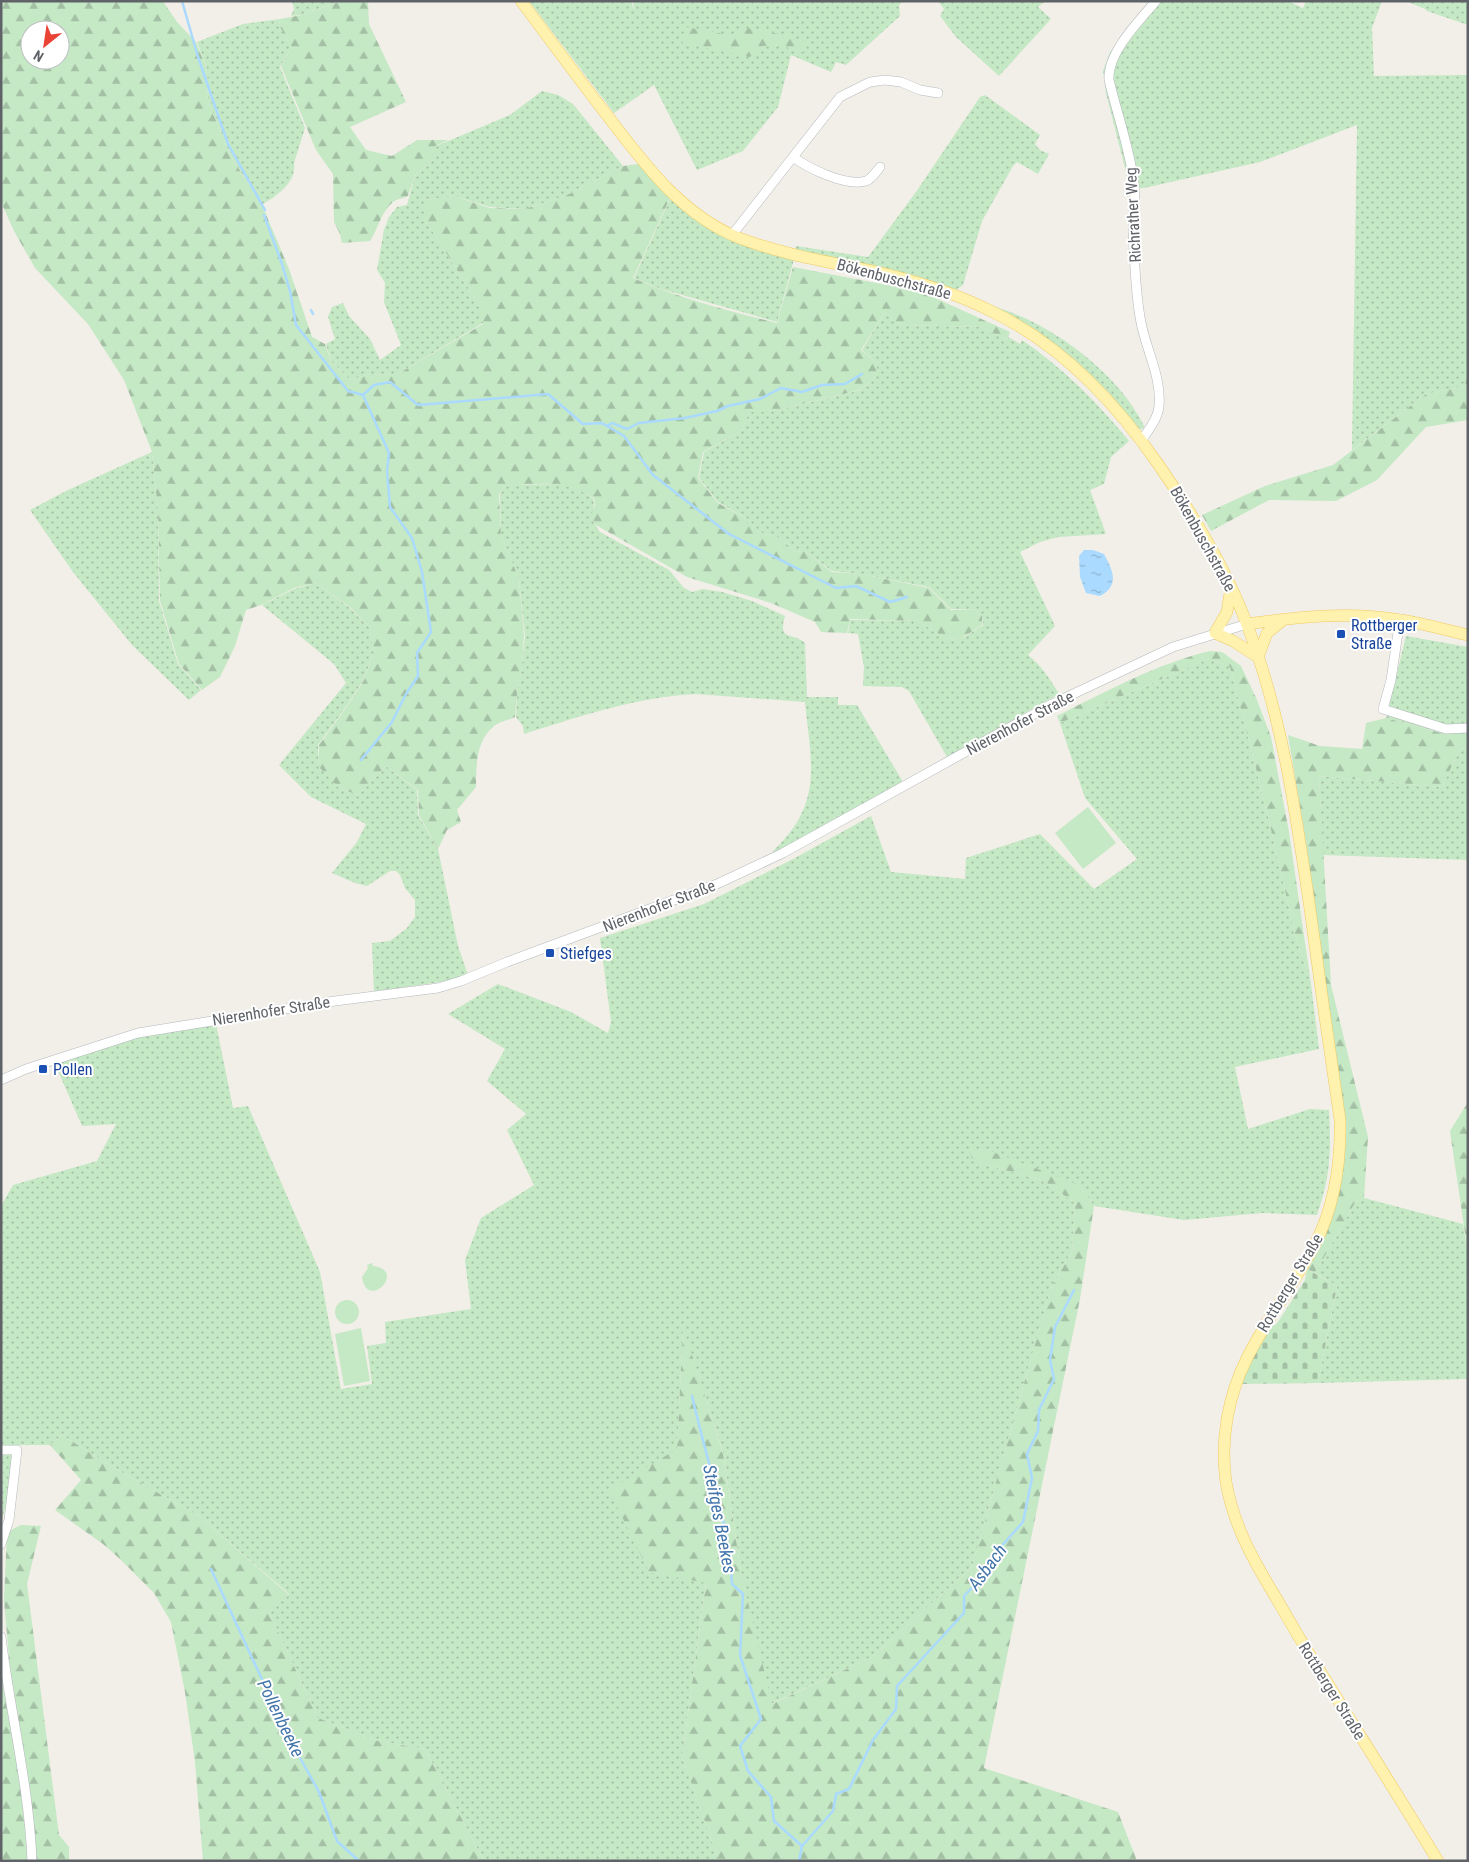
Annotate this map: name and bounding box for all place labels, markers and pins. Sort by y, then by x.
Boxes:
place label: Rottberger Straße [1351,616,1418,653]
marker: Rottberger Straße [1335,628,1347,640]
place label: Stiefges [560,944,612,963]
marker: Stiefges [544,947,556,959]
place label: Pollen [53,1060,92,1079]
marker: Pollen [37,1063,49,1075]

